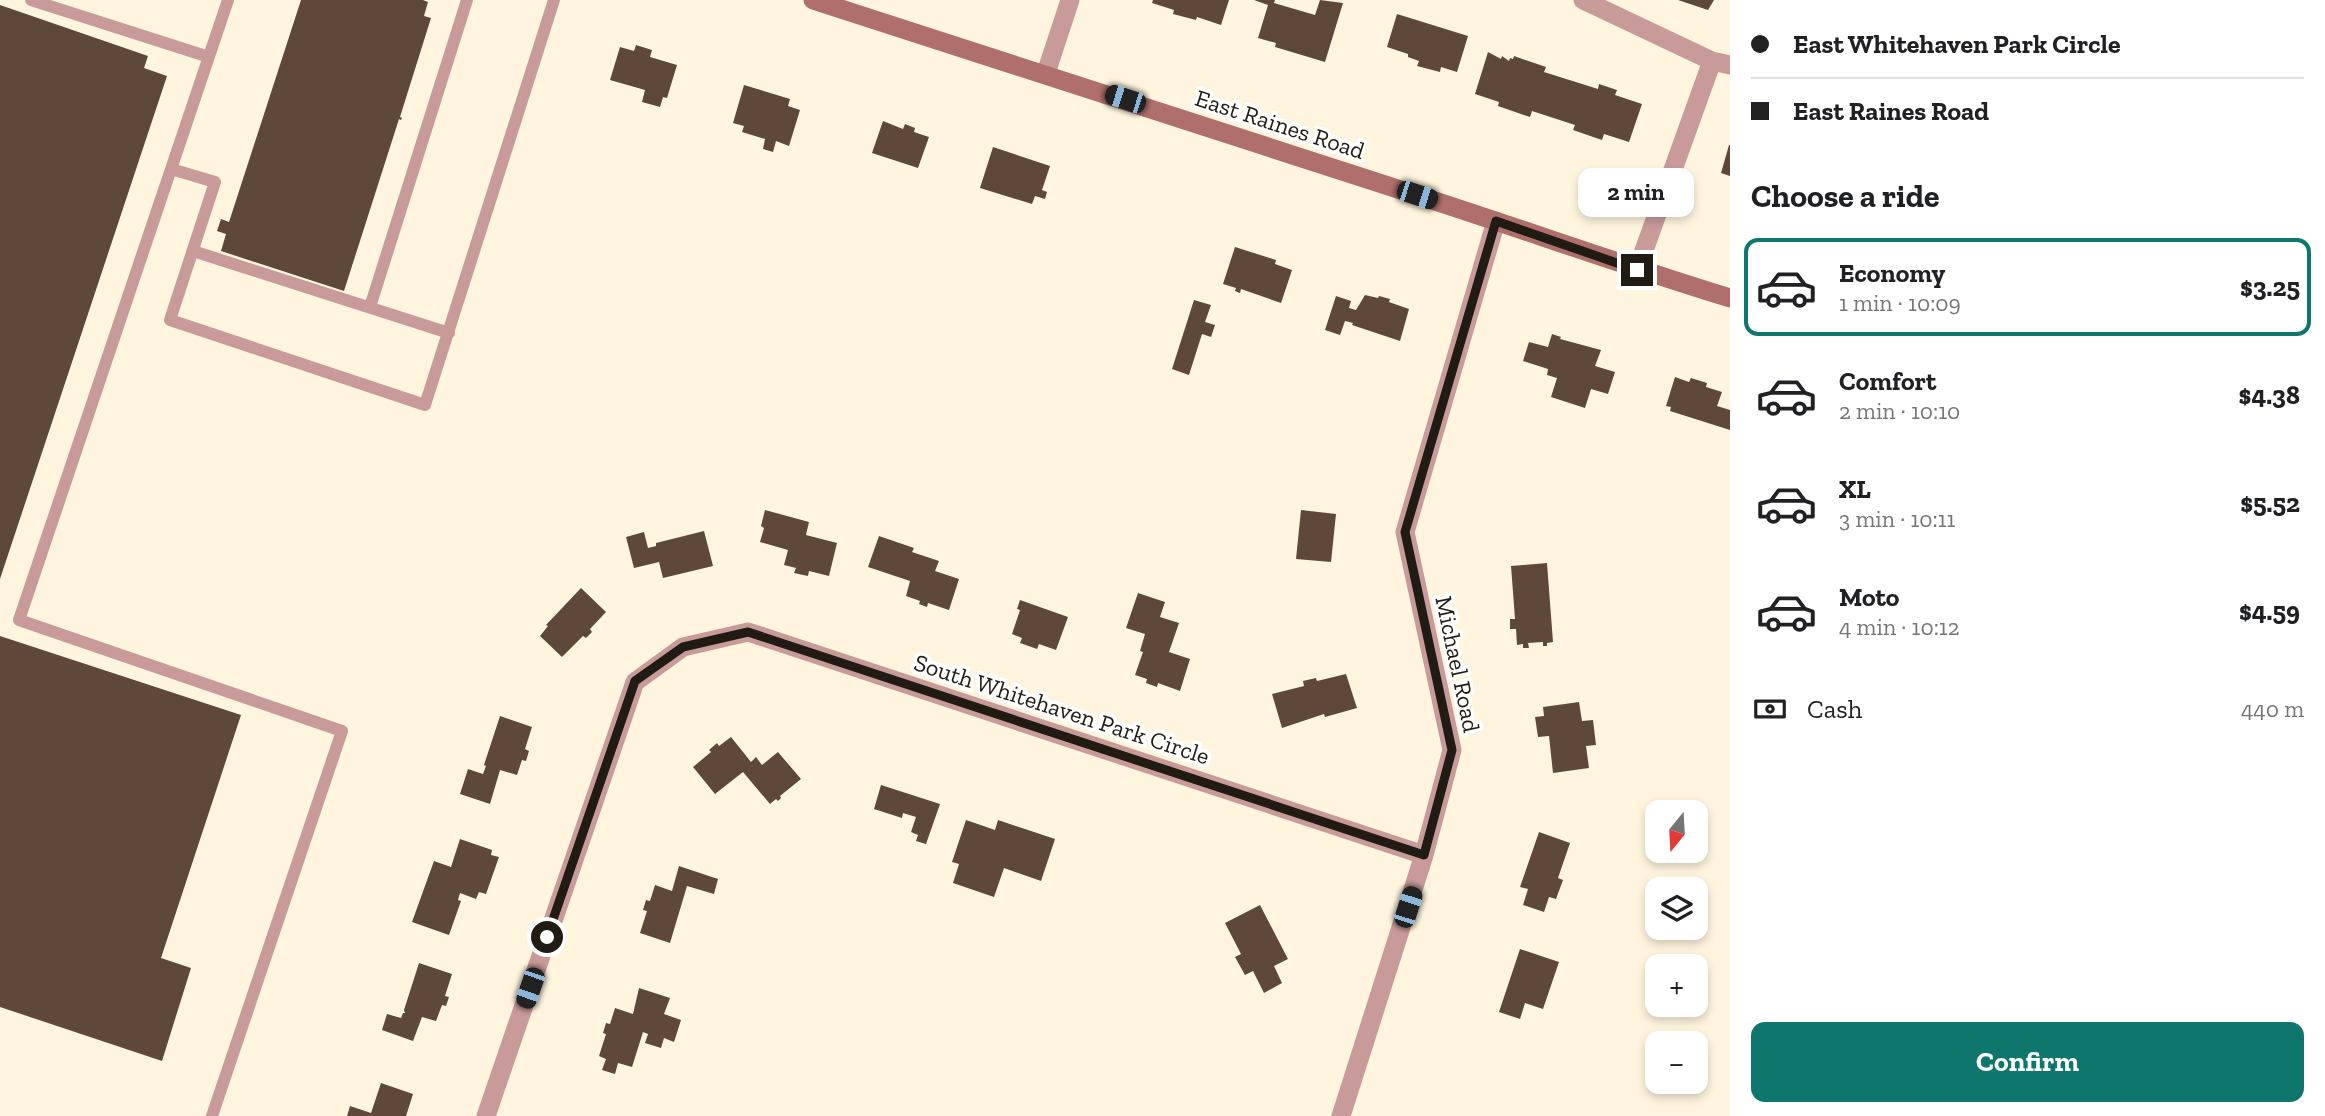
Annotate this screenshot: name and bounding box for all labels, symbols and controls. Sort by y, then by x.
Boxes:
text: East Whitehaven Park Circle [1793,28,2121,60]
car [1102,83,1149,115]
street label: East Raines Road [1192,83,1368,165]
text: East Raines Road [1793,95,1989,127]
callout: 2 min [1579,168,1695,218]
text: Choose a ride [1751,177,1939,215]
text: 2 min [1607,178,1665,206]
car [1394,179,1441,211]
route end [1621,254,1653,286]
icon: car [1755,256,1818,319]
text: Economy [1839,257,1945,289]
text: $3.25 [2240,271,2300,303]
text: 1 min · 10:09 [1839,289,1961,317]
icon: car [1755,364,1818,427]
text: Comfort [1839,365,1936,397]
text: $4.38 [2239,379,2300,411]
text: 2 min · 10:10 [1839,397,1960,425]
icon: car [1755,472,1818,535]
text: XL [1839,473,1871,505]
text: $5.52 [2240,487,2300,519]
text: 3 min · 10:11 [1839,505,1955,533]
icon: car [1755,580,1818,643]
text: Moto [1839,581,1899,613]
street label: Michael Road [1429,593,1487,735]
text: $4.59 [2239,595,2300,627]
text: 4 min · 10:12 [1839,613,1960,641]
street label: South Whitehaven Park Circle [911,647,1213,771]
icon: cash [1751,690,1789,728]
text: Cash [1807,693,1862,725]
text: 440 m [2241,695,2304,723]
north arrow [1645,800,1708,863]
map controls [1645,800,1708,1094]
button: layers [1645,877,1708,940]
car [1392,884,1425,930]
route start [531,921,563,953]
button: + [1645,954,1708,1017]
car [514,965,547,1011]
button: Confirm [1751,1022,2304,1102]
button: − [1645,1031,1708,1094]

